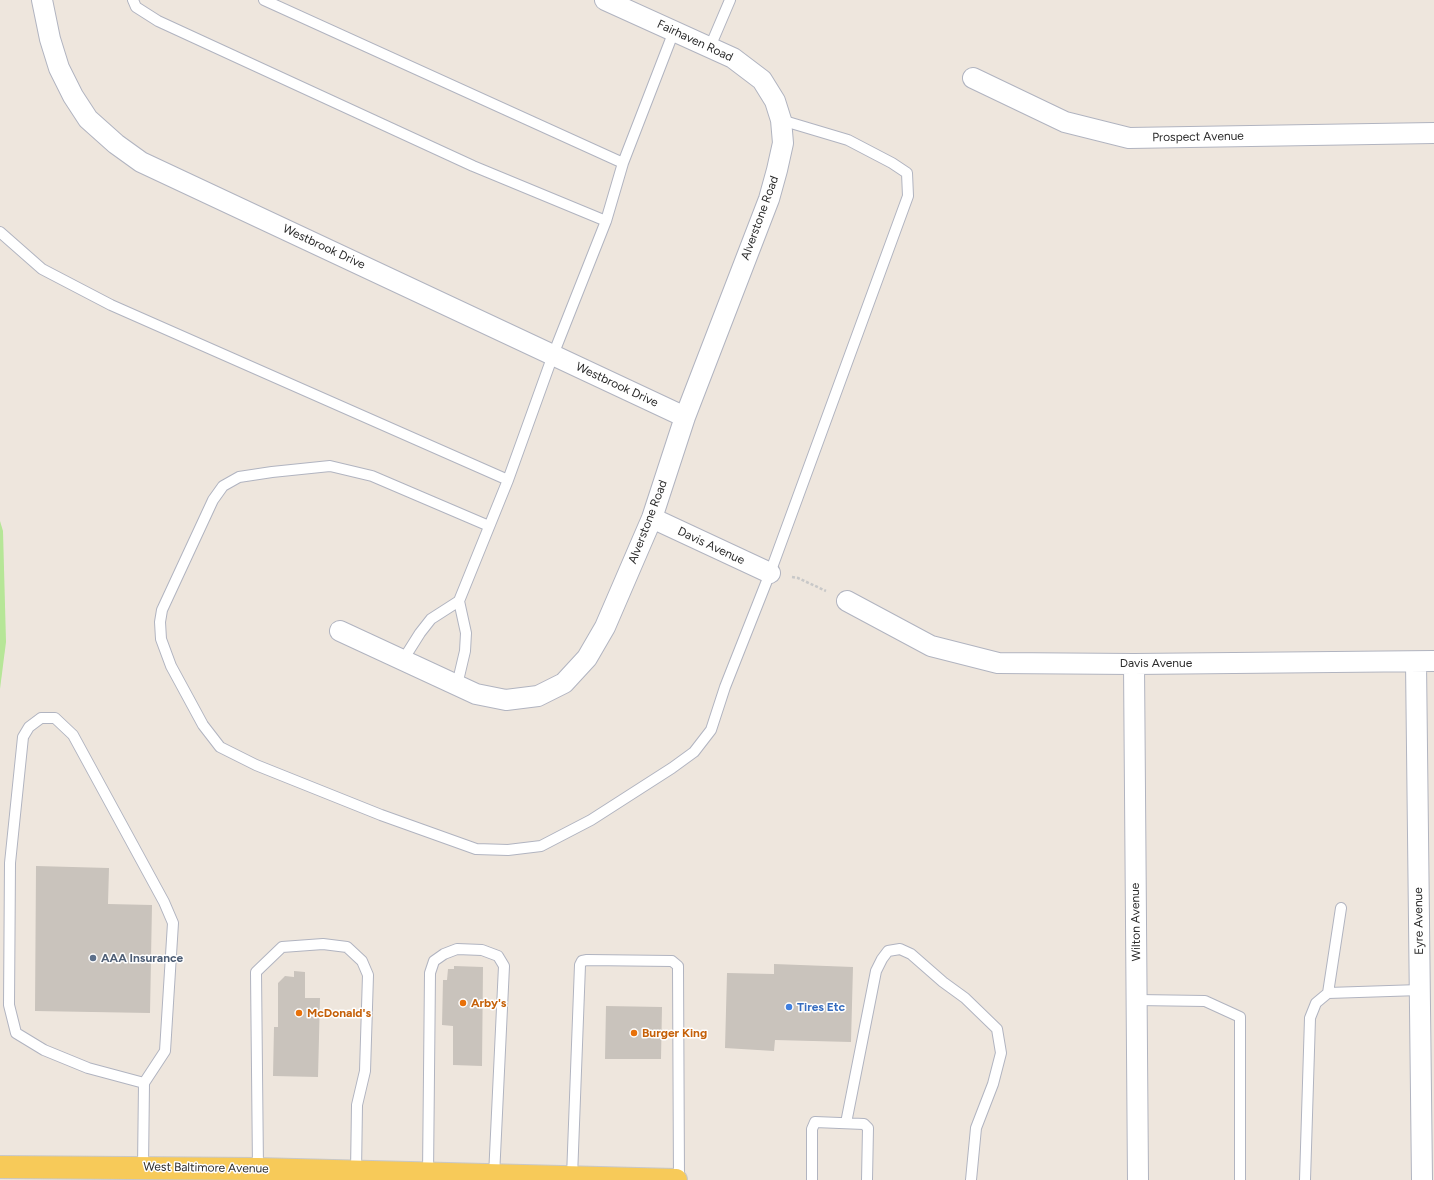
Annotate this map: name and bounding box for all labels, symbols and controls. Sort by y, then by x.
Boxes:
street label: Fairhaven Road [655,17,735,65]
street label: Prospect Avenue [1152,129,1244,145]
street label: Alverstone Road [738,174,782,262]
street label: Westbrook Drive [281,222,367,272]
street label: Westbrook Drive [574,360,660,410]
street label: Alverstone Road [625,478,671,566]
street label: Davis Avenue [675,524,747,568]
street label: Davis Avenue [1120,656,1192,670]
street label: Wilton Avenue [1128,883,1144,961]
street label: Eyre Avenue [1411,887,1427,955]
place label: AAA Insurance [101,951,183,965]
marker: AAA Insurance [88,953,98,963]
place label: Arby's [471,996,506,1010]
marker: Arby's [458,998,468,1008]
place label: Tires Etc [797,1000,845,1014]
marker: Tires Etc [784,1002,794,1012]
place label: McDonald's [307,1006,371,1020]
marker: McDonald's [294,1008,304,1018]
place label: Burger King [642,1026,707,1040]
marker: Burger King [629,1028,639,1038]
street label: West Baltimore Avenue [143,1160,269,1176]

